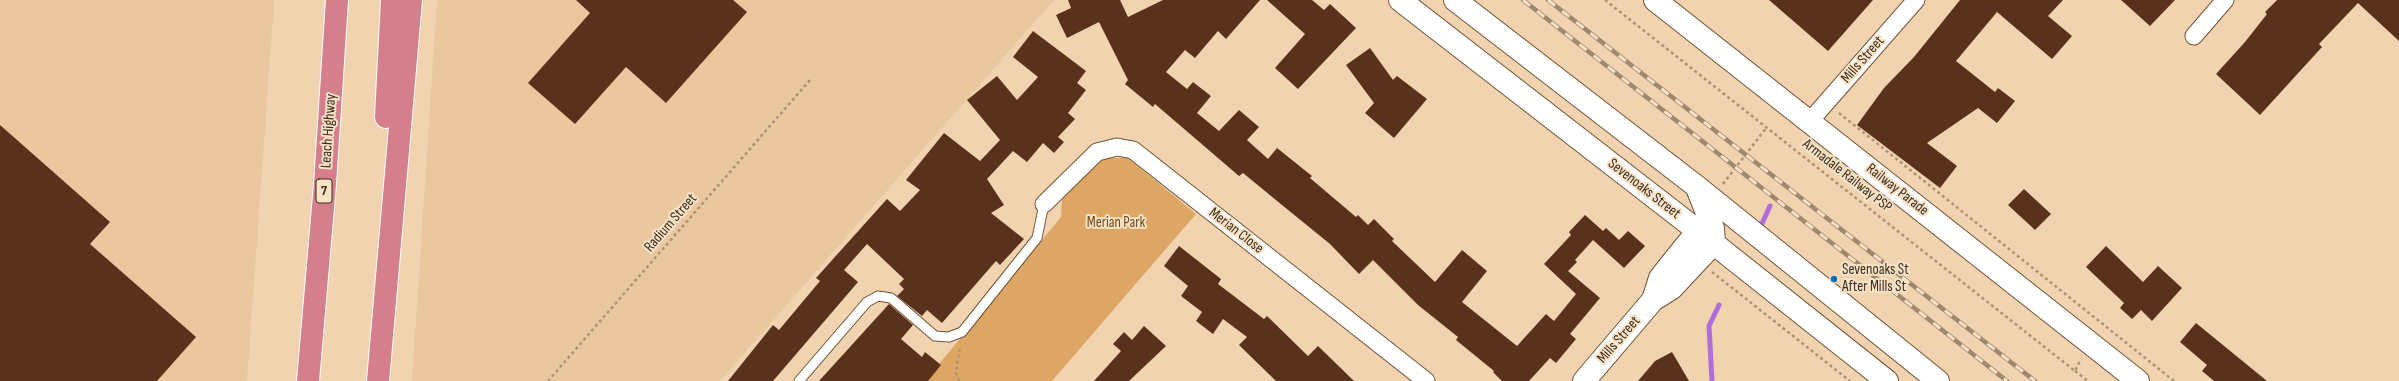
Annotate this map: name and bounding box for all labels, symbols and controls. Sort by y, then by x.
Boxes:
street label: Mills Street [1838,33,1888,87]
street label: Leach Highway [317,93,341,169]
street label: Armadale Railway PSP [1799,135,1895,217]
street label: Sevenoaks Street [1604,155,1684,223]
street label: Railway Parade [1862,160,1932,220]
road number: 7 [316,179,332,203]
street label: Radium Street [641,190,701,256]
street label: Merian Close [1205,204,1267,258]
park label: Merian Park [1087,214,1145,232]
place label: Sevenoaks St After Mills St [1842,261,1909,296]
marker: Sevenoaks St After Mills St [1829,274,1839,284]
street label: Mills Street [1594,313,1644,367]

